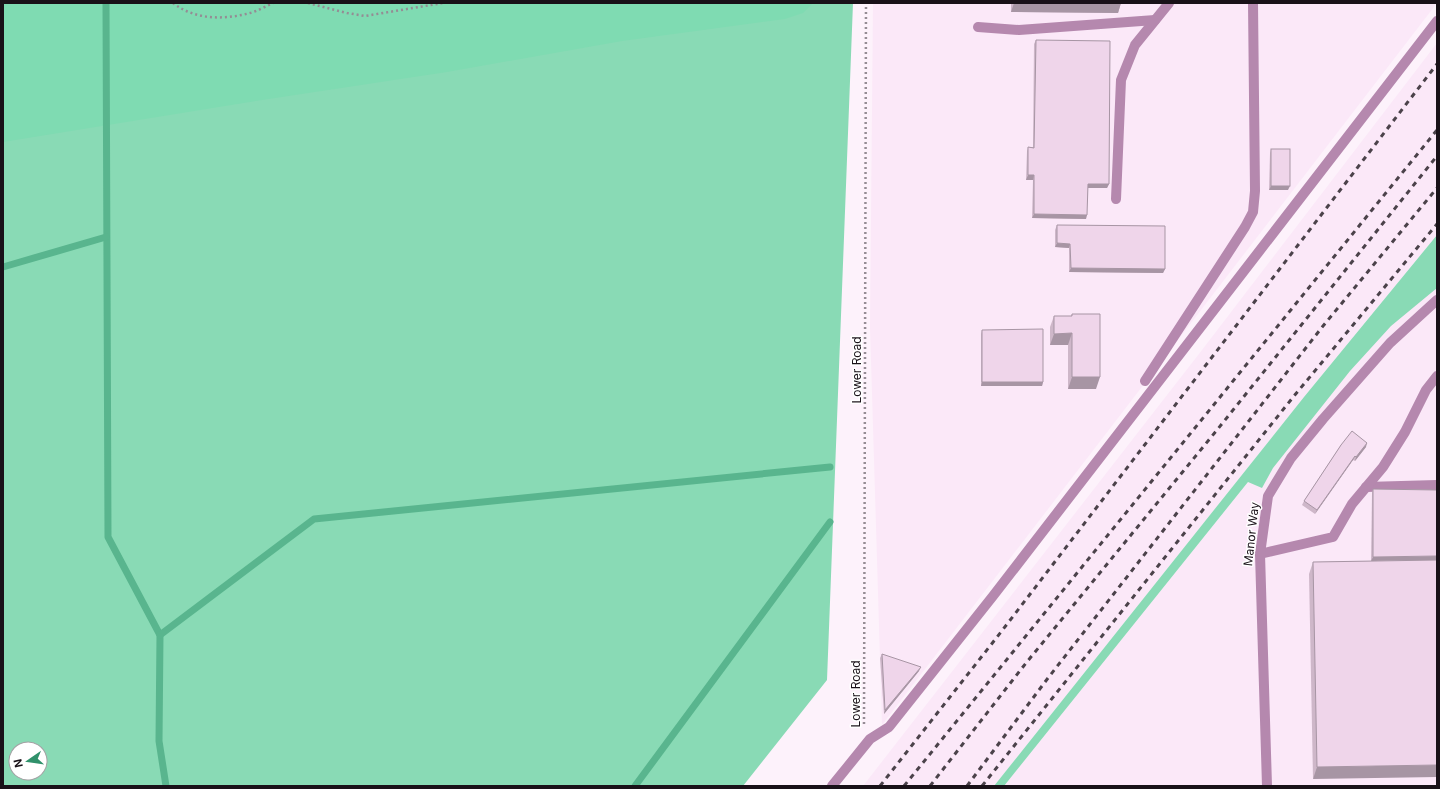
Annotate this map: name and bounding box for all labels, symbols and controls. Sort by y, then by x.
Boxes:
street label: Lower Road [849,336,864,404]
street label: Manor Way [1240,501,1262,567]
street label: Lower Road [848,660,863,728]
north arrow [8,741,48,781]
text: N [10,758,26,769]

